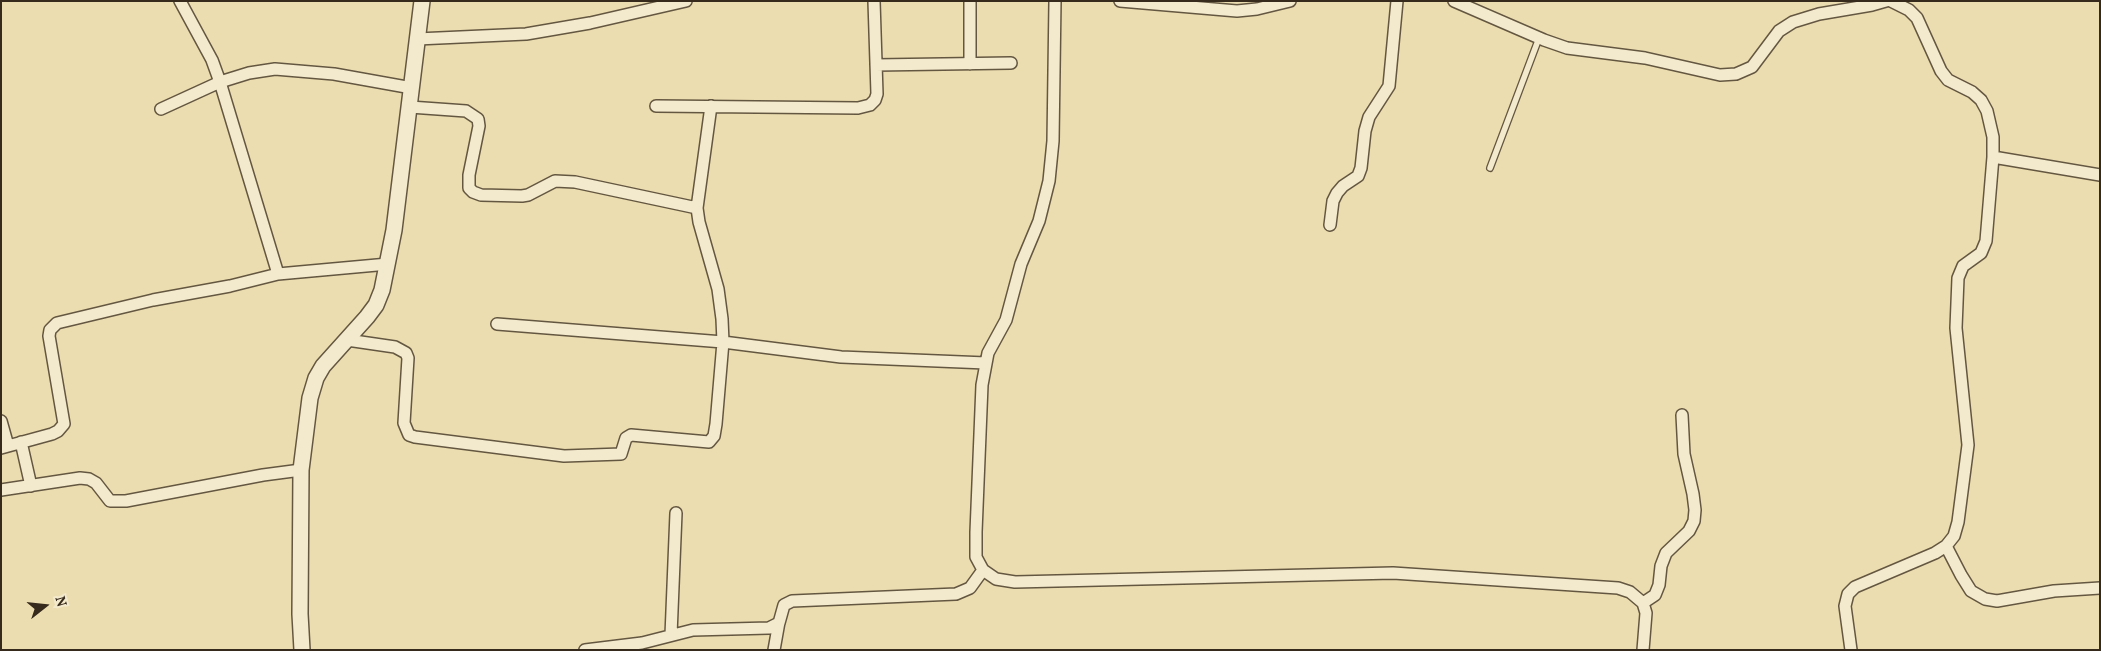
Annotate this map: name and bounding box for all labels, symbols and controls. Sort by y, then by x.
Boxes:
north arrow [20,581,70,631]
text: N [49,594,70,609]

